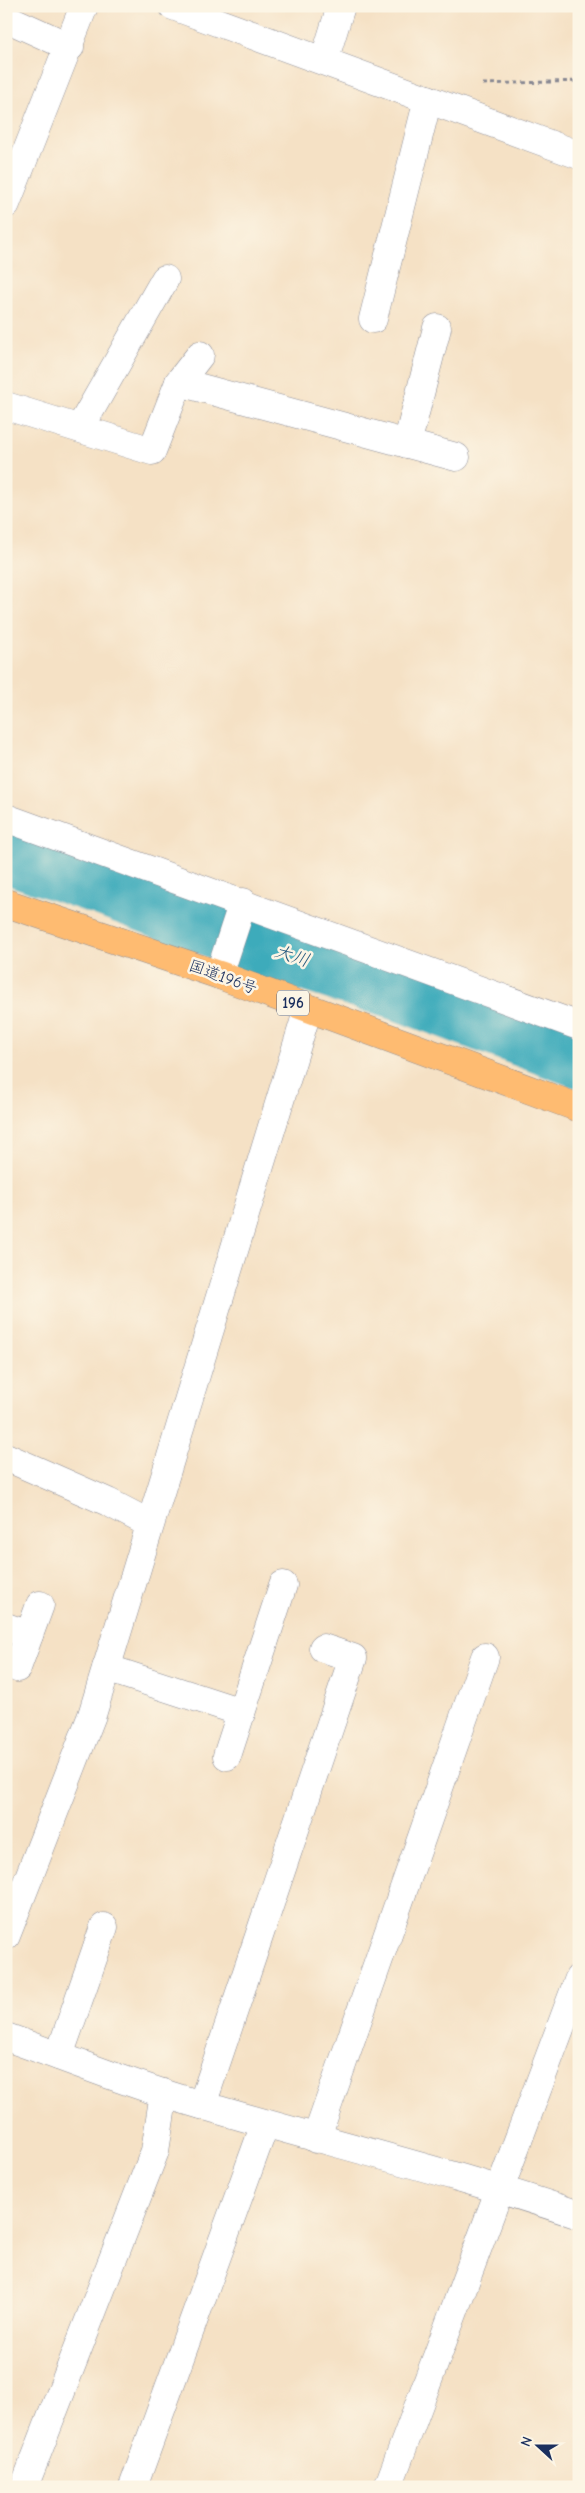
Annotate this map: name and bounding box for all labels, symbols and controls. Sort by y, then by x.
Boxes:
water label: 大川 [272,940,312,972]
street label: 国道196号 [186,956,260,998]
road number: 196 [277,990,309,1016]
north arrow [512,2420,562,2470]
text: N [517,2434,536,2449]

